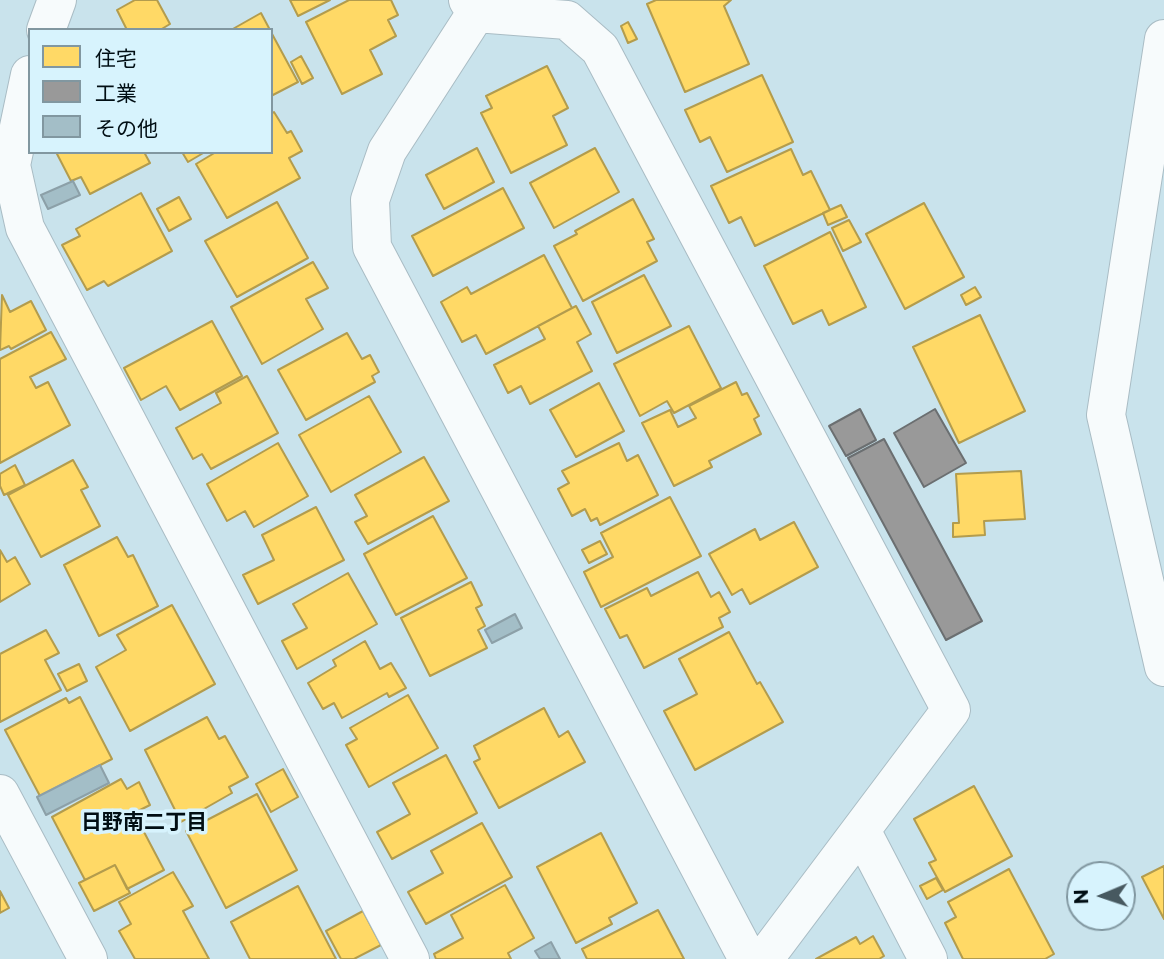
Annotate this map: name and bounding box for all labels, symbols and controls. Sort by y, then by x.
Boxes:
legend [28,28,273,154]
text: 住宅 [95,46,137,71]
text: 工業 [95,81,137,106]
text: その他 [95,116,158,141]
district label: 日野南二丁目 [81,810,207,836]
north arrow [1066,861,1136,931]
text: N [1070,889,1093,905]

